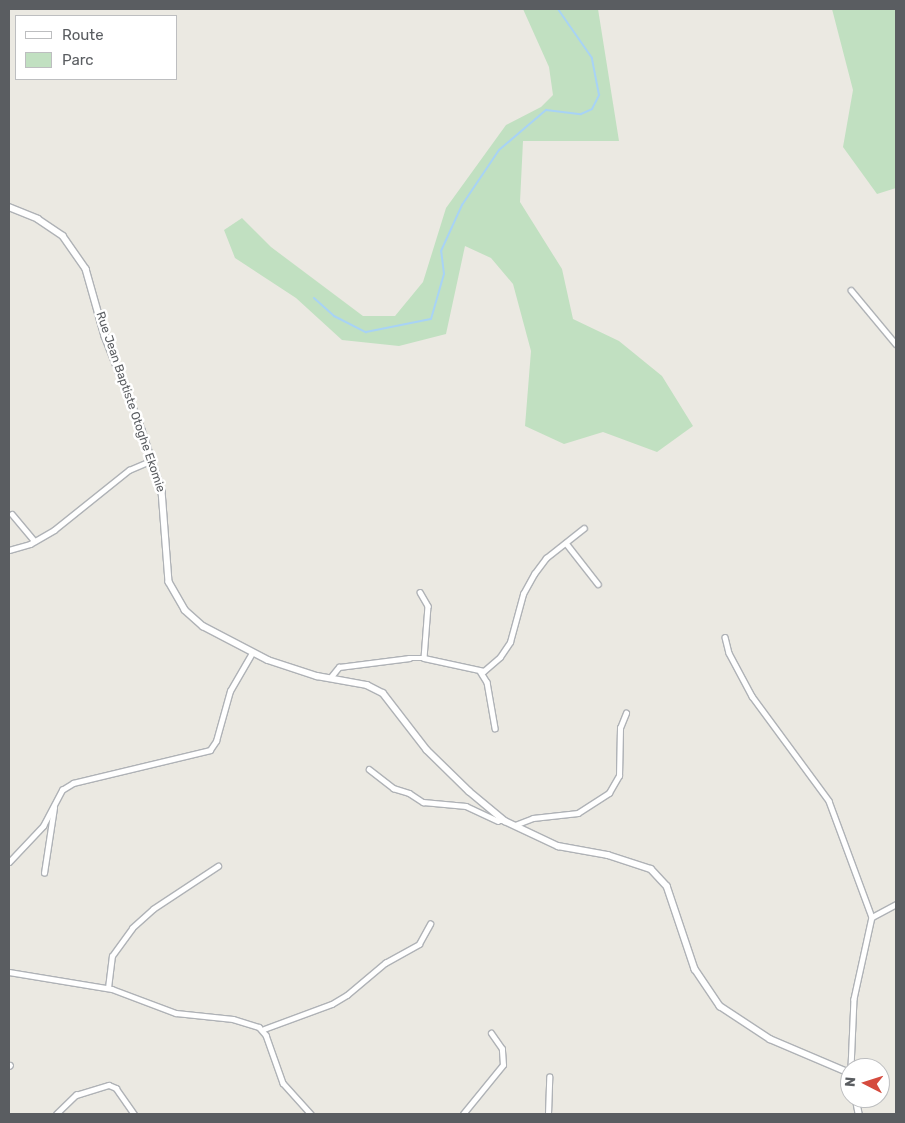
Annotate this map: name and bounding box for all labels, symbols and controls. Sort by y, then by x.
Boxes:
legend [15,15,178,80]
text: Route [62,26,104,44]
text: Parc [62,51,94,69]
street label: Rue Jean Baptiste Otoghe Ekomie [92,310,168,494]
north arrow [840,1058,890,1108]
text: N [842,1076,859,1088]

